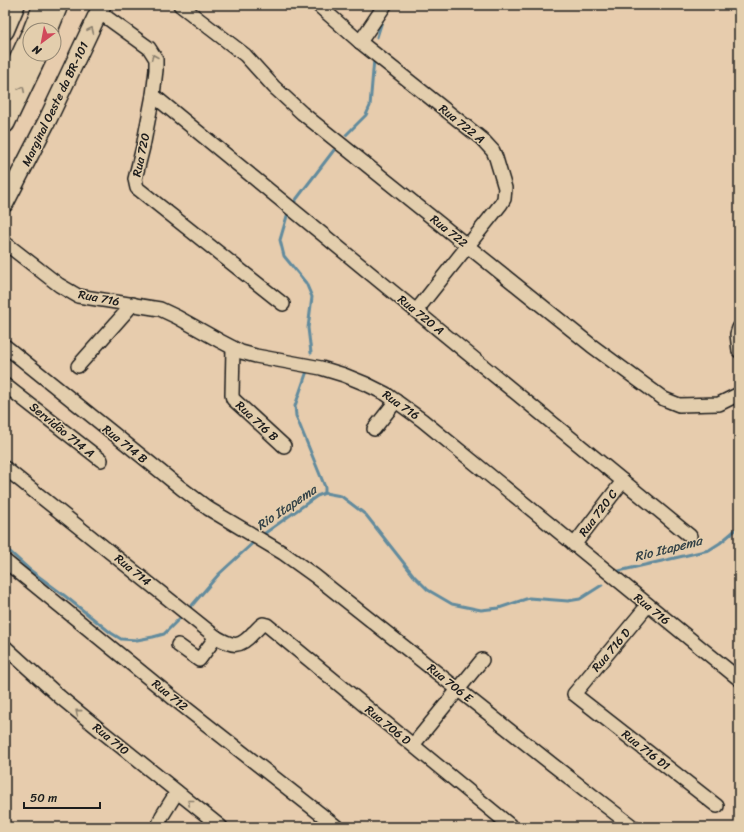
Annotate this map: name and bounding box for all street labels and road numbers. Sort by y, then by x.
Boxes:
street label: Marginal Oeste da BR-101 [15,38,95,170]
street label: Rua 722 A [434,98,490,150]
street label: Rua 720 [126,131,156,179]
street label: Rua 722 [425,209,473,253]
street label: Rua 716 [76,283,122,313]
street label: Rua 720 A [393,289,449,341]
street label: Rua 716 [378,384,425,426]
street label: Rua 716 B [230,395,284,447]
street label: Servidão 714 A [24,396,100,464]
street label: Rua 714 B [97,419,153,470]
street label: Rua 720 C [573,484,624,542]
street label: Rua 714 [110,548,157,592]
street label: Rua 716 [629,587,675,631]
street label: Rua 716 D [586,622,637,677]
street label: Rua 706 E [422,657,479,709]
street label: Rua 712 [147,673,193,717]
street label: Rua 706 D [360,699,417,751]
street label: Rua 710 [88,717,135,761]
street label: Rua 716 D1 [617,724,675,776]

